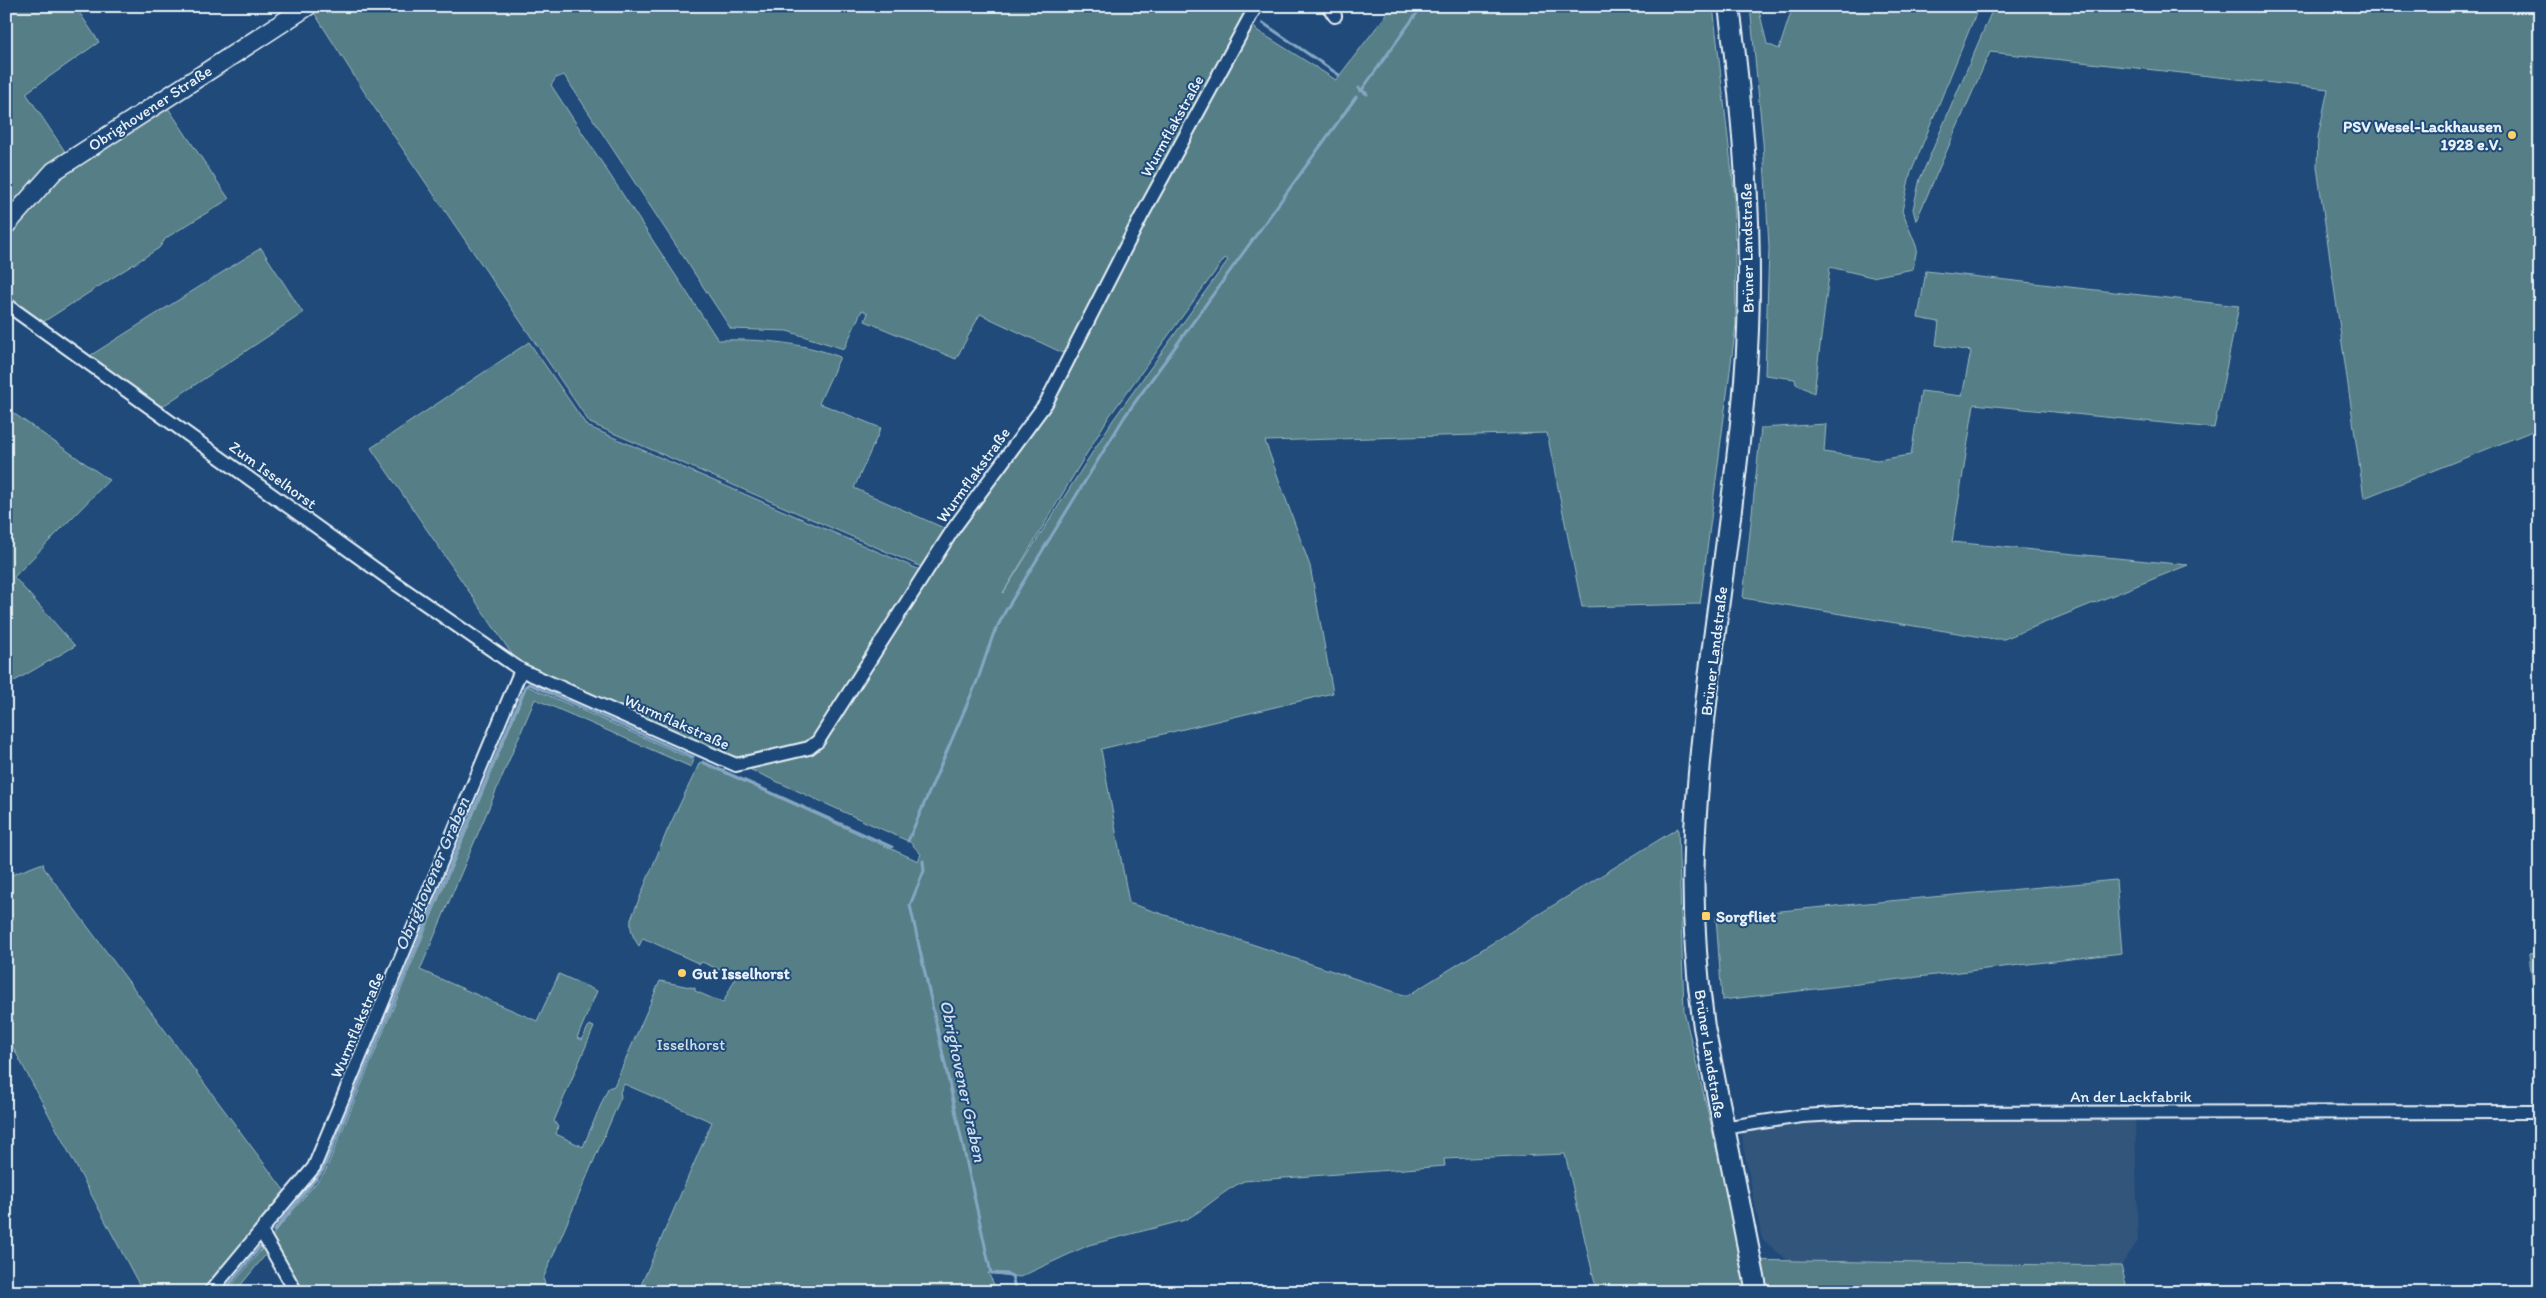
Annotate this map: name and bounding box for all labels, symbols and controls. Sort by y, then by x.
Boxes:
street label: Obrighovener Straße [85,61,216,155]
street label: Wurmflakstraße [1136,72,1208,180]
place label: PSV Wesel-Lackhausen 1928 e.V. [2343,117,2503,154]
marker: PSV Wesel-Lackhausen 1928 e.V. [2506,129,2518,141]
street label: Brüner Landstraße [1736,183,1758,313]
street label: Wurmflakstraße [932,424,1014,526]
street label: Zum Isselhorst [226,437,320,513]
street label: Brüner Landstraße [1697,585,1731,717]
street label: Wurmflakstraße [621,690,733,754]
water label: Obrighovener Graben [390,793,475,954]
place label: Sorgfliet [1716,907,1776,927]
marker: Sorgfliet [1700,910,1712,922]
place label: Gut Isselhorst [692,964,790,983]
marker: Gut Isselhorst [676,967,688,979]
street label: Wurmflakstraße [326,969,388,1081]
street label: Brüner Landstraße [1690,988,1730,1120]
water label: Obrighovener Graben [935,998,991,1165]
park label: Isselhorst [657,1035,725,1054]
street label: An der Lackfabrik [2070,1087,2193,1106]

